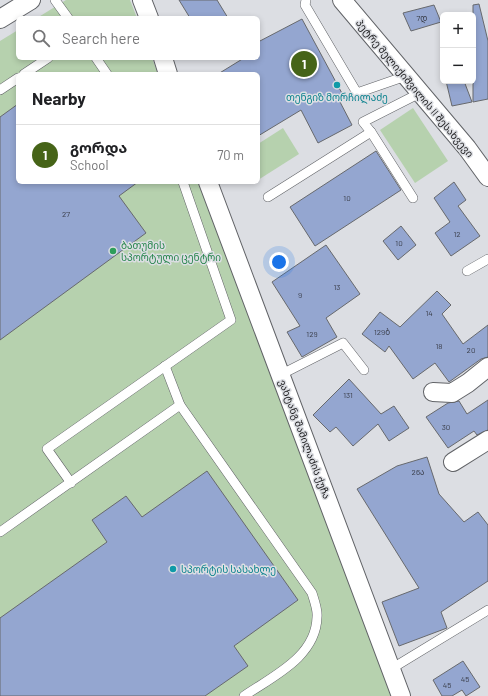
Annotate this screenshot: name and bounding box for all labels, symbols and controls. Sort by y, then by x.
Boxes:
map controls [440,12,476,84]
button: + [440,12,476,48]
house number: 7დ [417,13,427,24]
search box [16,16,260,60]
street label: პეტრე მელიქიშვილის II შესახვევი [353,17,476,160]
icon: search [30,27,52,49]
text: Search here [62,29,140,47]
button: − [440,48,476,84]
pin: 1 [291,49,317,79]
marker: თენგიზ მორჩილაძე [332,80,342,90]
text: Nearby [32,88,86,108]
place label: თენგიზ მორჩილაძე [286,91,388,104]
text: გორდა [70,138,127,156]
text: 1 [43,147,47,163]
text: 70 m [217,147,244,163]
text: School [70,157,108,173]
house number: 10 [343,193,351,203]
house number: 27 [62,209,70,219]
house number: 12 [453,229,461,239]
house number: 10 [395,238,403,248]
place label: ბათუმის სპორტული ცენტრი [121,239,221,264]
marker: ბათუმის სპორტული ცენტრი [108,246,118,256]
your location [269,252,289,272]
house number: 13 [334,282,340,292]
house number: 9 [298,290,302,300]
house number: 14 [425,308,433,318]
house number: 129ბ [374,327,390,337]
house number: 129 [306,329,318,339]
house number: 18 [436,341,442,351]
house number: 20 [467,345,475,355]
street label: ვახტანგ შამილაძის ქუჩა [276,378,333,501]
house number: 131 [343,390,353,400]
house number: 30 [442,422,450,432]
house number: 26ა [412,467,424,477]
place label: სპორტის სასახლე [181,563,276,576]
marker: სპორტის სასახლე [168,564,178,574]
house number: 45 [461,674,469,684]
house number: 45 [443,680,451,690]

